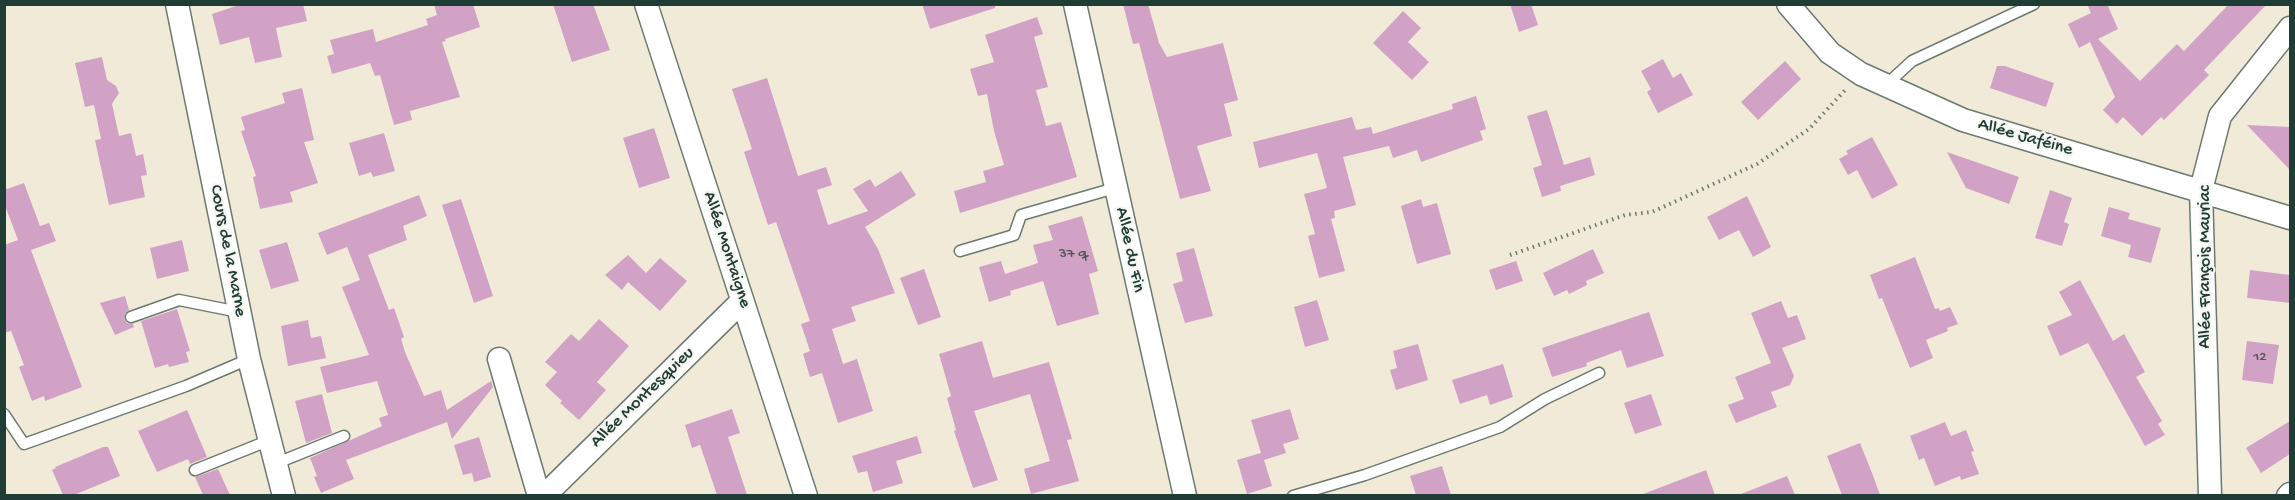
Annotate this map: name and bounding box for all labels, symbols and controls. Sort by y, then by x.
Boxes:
street label: Allée Jaféine [1975,114,2075,162]
street label: Cours de la Marne [204,183,250,319]
street label: Allée François Mauriac [2195,185,2217,349]
street label: Allée Montaigne [697,189,755,311]
street label: Allée du Fin [1109,206,1149,294]
house number: 37 q [1059,246,1087,264]
street label: Allée Montesquieu [587,343,699,453]
house number: 12 [2253,349,2267,367]

